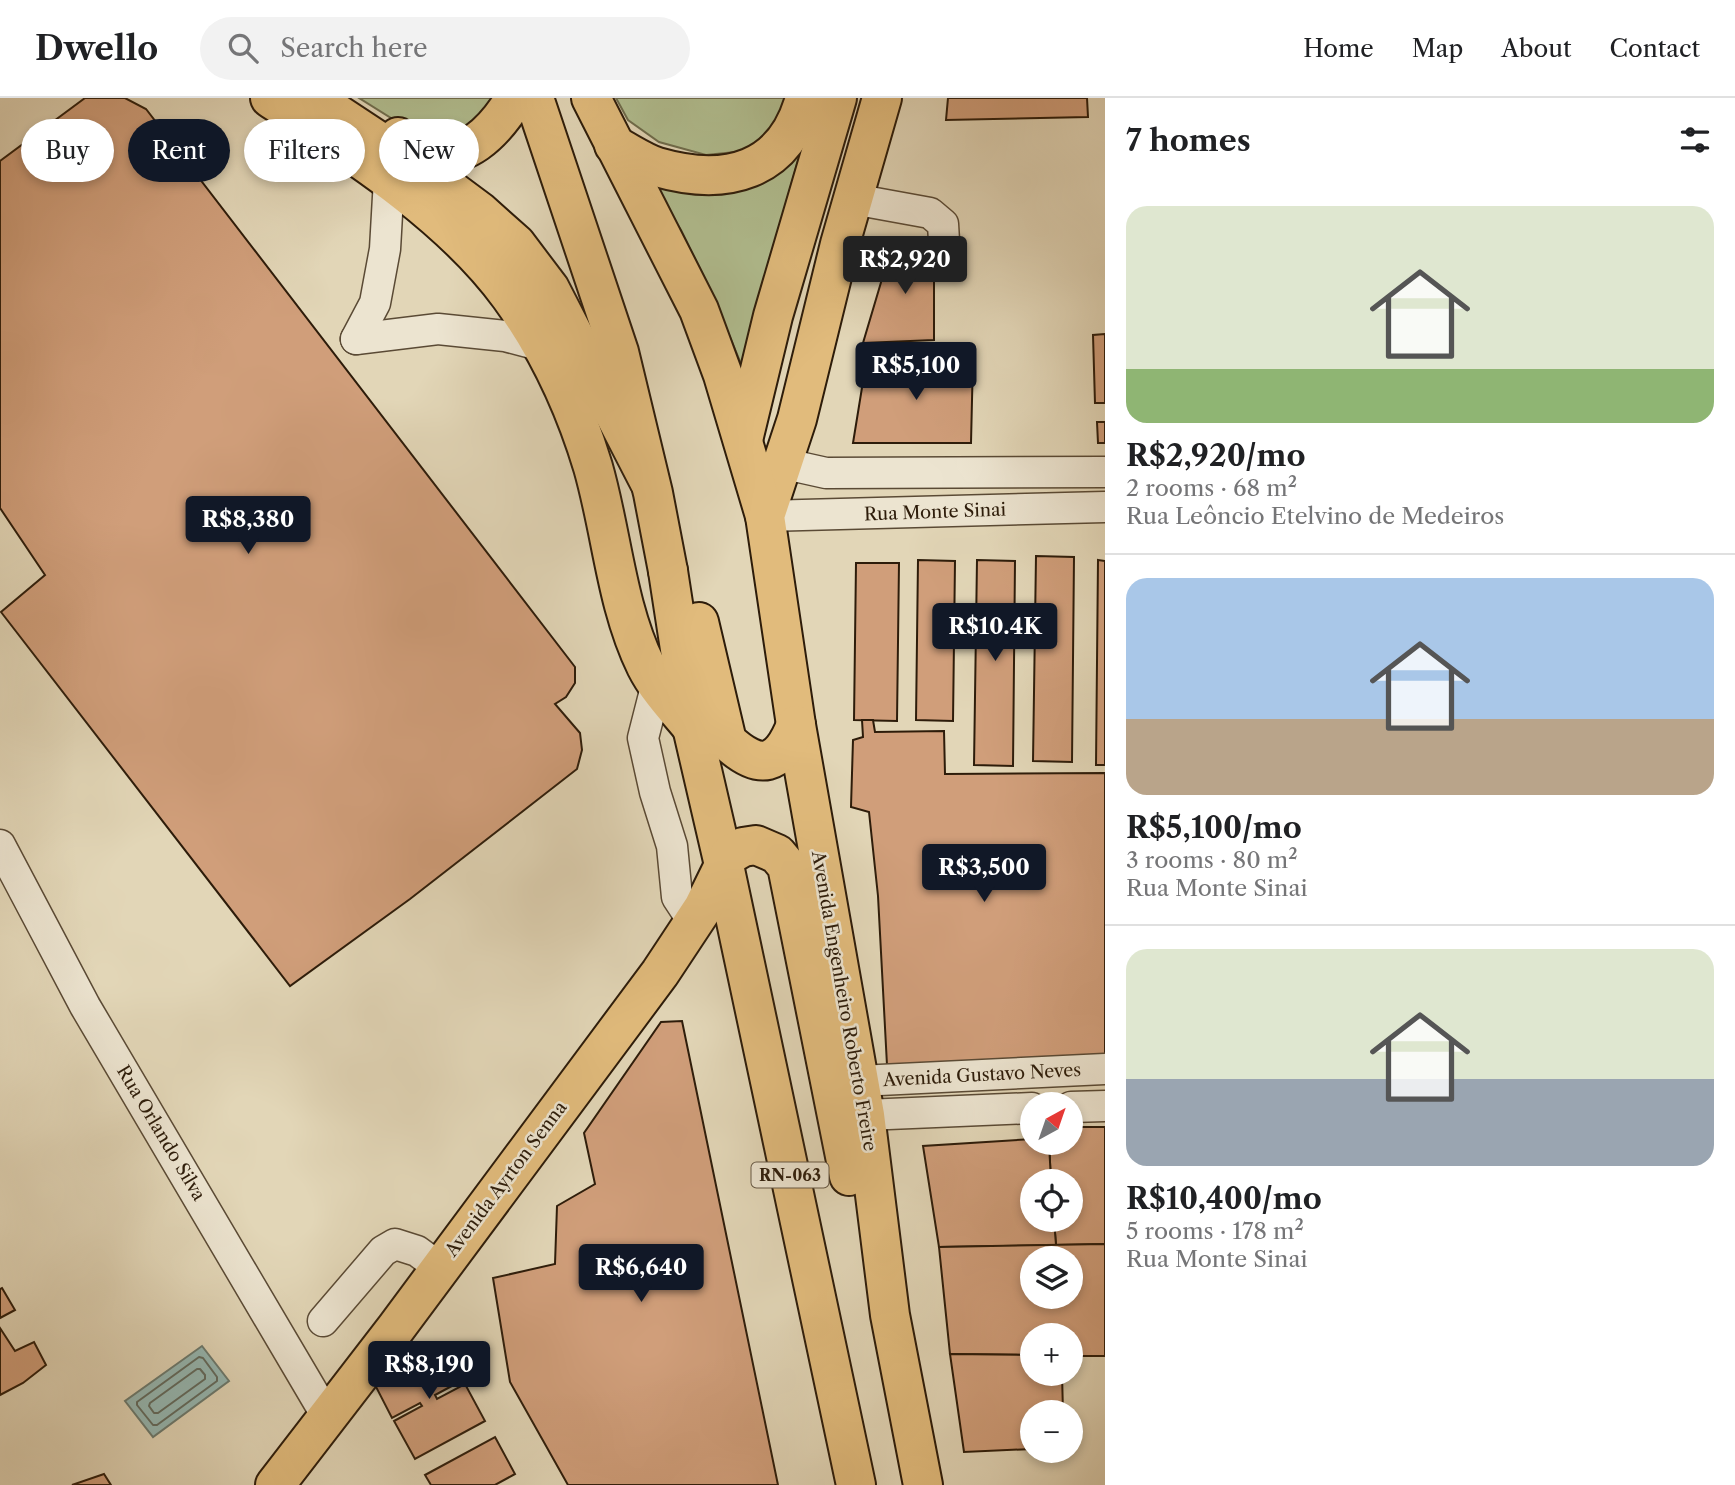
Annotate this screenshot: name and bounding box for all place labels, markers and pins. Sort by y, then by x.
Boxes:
pin: R$2,920 [840,236,970,296]
pin: R$5,100 [851,342,981,402]
pin: R$8,380 [183,496,313,556]
pin: R$10.4K [930,603,1060,663]
pin: R$3,500 [919,844,1049,904]
pin: R$6,640 [576,1244,706,1304]
pin: R$8,190 [364,1342,494,1401]

